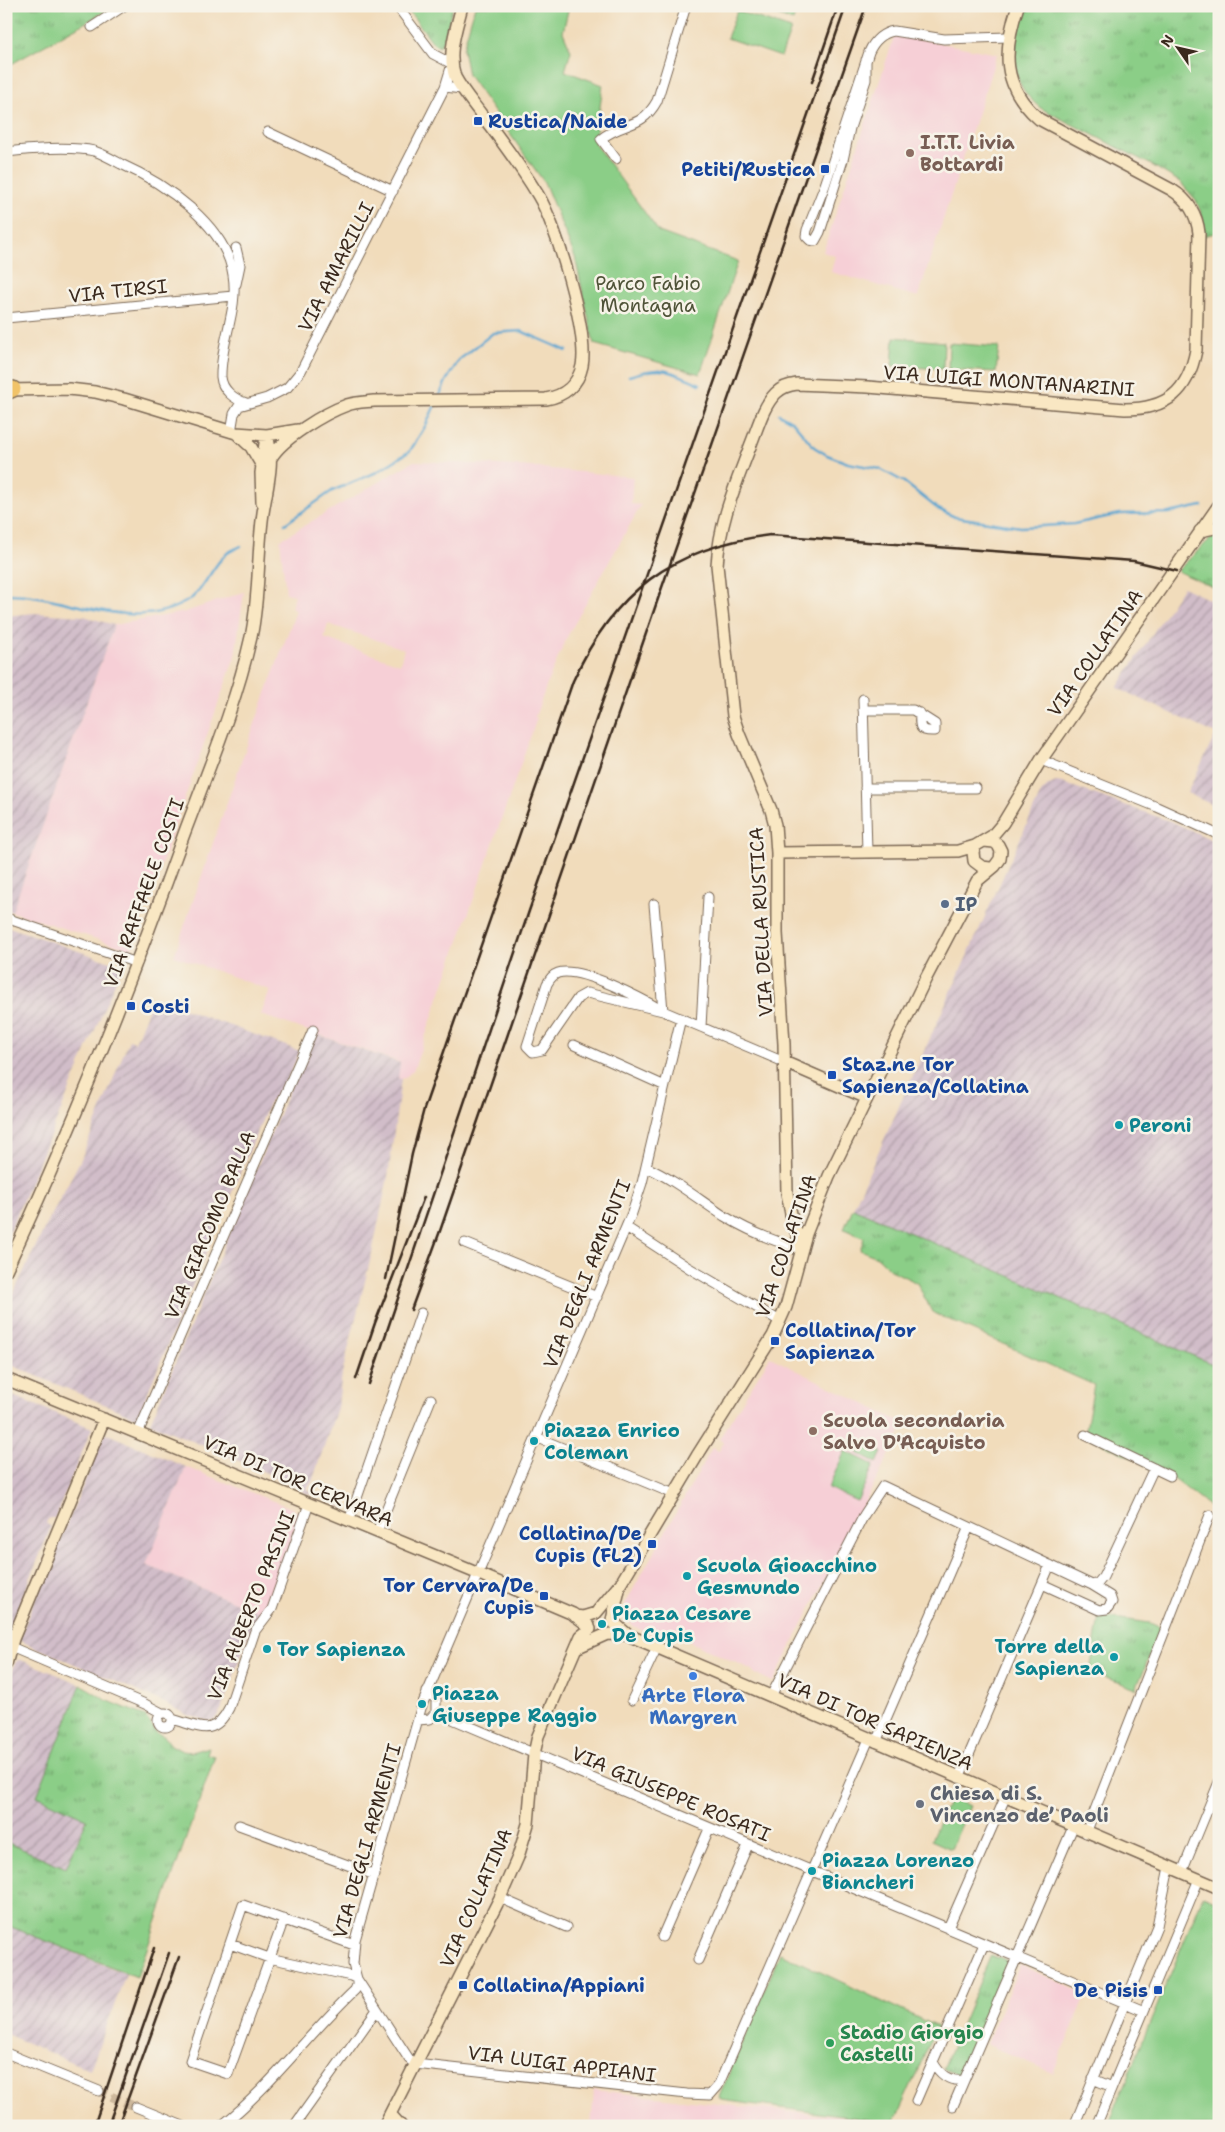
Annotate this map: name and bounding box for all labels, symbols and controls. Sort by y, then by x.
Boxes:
north arrow [1152,22,1202,72]
text: N [1157,31,1178,50]
place label: Rustica/Naide [488,109,628,134]
marker: Rustica/Naide [472,115,484,127]
place label: I.T.T. Livia Bottardi [920,130,1015,177]
marker: I.T.T. Livia Bottardi [904,147,916,159]
place label: Petiti/Rustica [681,157,815,182]
marker: Petiti/Rustica [819,163,831,175]
street label: VIA AMARILLI [292,198,380,336]
park label: Parco Fabio Montagna [595,271,701,318]
street label: VIA TIRSI [67,273,169,309]
street label: VIA LUIGI MONTANARINI [882,360,1136,402]
street label: VIA COLLATINA [1042,584,1148,722]
street label: VIA RAFFAELE COSTI [98,795,190,991]
street label: VIA DELLA RUSTICA [744,826,778,1018]
place label: IP [955,892,978,917]
marker: IP [939,898,951,910]
place label: Costi [141,994,190,1019]
marker: Costi [125,1000,137,1012]
place label: Staz.ne Tor Sapienza/Collatina [842,1052,1029,1099]
marker: Staz.ne Tor Sapienza/Collatina [826,1069,838,1081]
place label: Peroni [1129,1113,1192,1138]
marker: Peroni [1113,1119,1125,1131]
street label: VIA GIACOMO BALLA [159,1127,261,1323]
street label: VIA COLLATINA [750,1171,822,1321]
street label: VIA DEGLI ARMENTI [538,1176,636,1372]
place label: Collatina/Tor Sapienza [785,1318,916,1365]
marker: Collatina/Tor Sapienza [769,1335,781,1347]
place label: Scuola secondaria Salvo D'Acquisto [823,1408,1005,1455]
place label: Piazza Enrico Coleman [544,1418,680,1465]
marker: Scuola secondaria Salvo D'Acquisto [807,1425,819,1437]
street label: VIA DI TOR CERVARA [199,1430,397,1532]
marker: Piazza Enrico Coleman [528,1435,540,1447]
street label: VIA ALBERTO PASINI [202,1508,300,1704]
place label: Collatina/De Cupis (FL2) [519,1521,642,1568]
marker: Collatina/De Cupis (FL2) [646,1538,658,1550]
place label: Scuola Gioacchino Gesmundo [697,1553,877,1600]
marker: Scuola Gioacchino Gesmundo [681,1570,693,1582]
place label: Tor Cervara/De Cupis [383,1573,534,1620]
marker: Tor Cervara/De Cupis [538,1590,550,1602]
place label: Piazza Cesare De Cupis [612,1601,751,1648]
marker: Piazza Cesare De Cupis [596,1618,608,1630]
place label: Torre della Sapienza [994,1634,1104,1681]
place label: Tor Sapienza [277,1637,405,1662]
marker: Tor Sapienza [261,1643,273,1655]
marker: Torre della Sapienza [1108,1651,1120,1663]
street label: VIA DI TOR SAPIENZA [773,1668,977,1777]
marker: Arte Flora Margren [687,1670,699,1682]
place label: Piazza Giuseppe Raggio [432,1681,597,1728]
place label: Arte Flora Margren [641,1683,745,1730]
marker: Piazza Giuseppe Raggio [416,1698,428,1710]
street label: VIA DEGLI ARMENTI [327,1741,407,1941]
street label: VIA GIUSEPPE ROSATI [568,1741,774,1847]
place label: Chiesa di S. Vincenzo de’ Paoli [930,1781,1109,1828]
marker: Chiesa di S. Vincenzo de’ Paoli [914,1798,926,1810]
street label: VIA COLLATINA [434,1824,518,1972]
place label: Piazza Lorenzo Biancheri [822,1848,974,1895]
marker: Piazza Lorenzo Biancheri [806,1865,818,1877]
place label: Collatina/Appiani [473,1973,645,1998]
place label: De Pisis [1074,1978,1148,2003]
marker: Collatina/Appiani [457,1979,469,1991]
marker: De Pisis [1152,1984,1164,1996]
place label: Stadio Giorgio Castelli [840,2020,984,2067]
marker: Stadio Giorgio Castelli [824,2037,836,2049]
street label: VIA LUIGI APPIANI [466,2040,658,2088]

